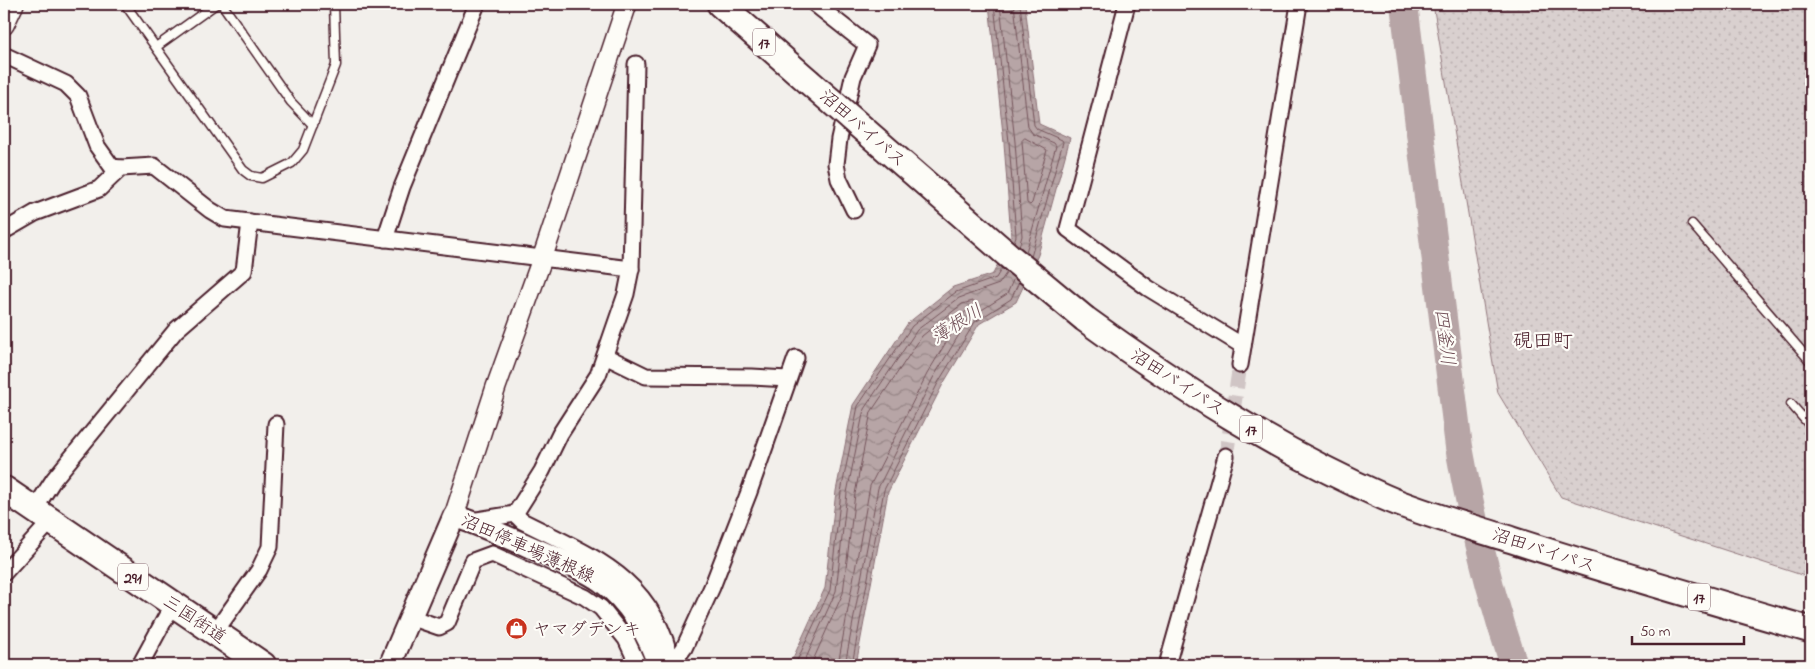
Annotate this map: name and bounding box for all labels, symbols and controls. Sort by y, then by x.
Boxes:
road number: 17 [753,28,775,56]
street label: 沼田バイパス [813,84,911,175]
water label: 薄根川 [926,299,989,352]
water label: 四釜川 [1427,307,1460,367]
district label: 硯田町 [1513,328,1573,357]
street label: 沼田バイパス [1125,343,1229,424]
road number: 17 [1240,416,1262,442]
street label: 沼田停車場薄根線 [456,509,598,591]
street label: 沼田バイパス [1488,523,1599,581]
road number: 291 [118,564,148,590]
road number: 17 [1688,584,1710,610]
street label: 三国街道 [157,590,231,652]
scale bar [1632,614,1745,646]
shop icon: ヤマダデンキ [505,617,529,641]
place label: ヤマダデンキ [533,618,641,644]
text: 50 m [1640,621,1671,643]

